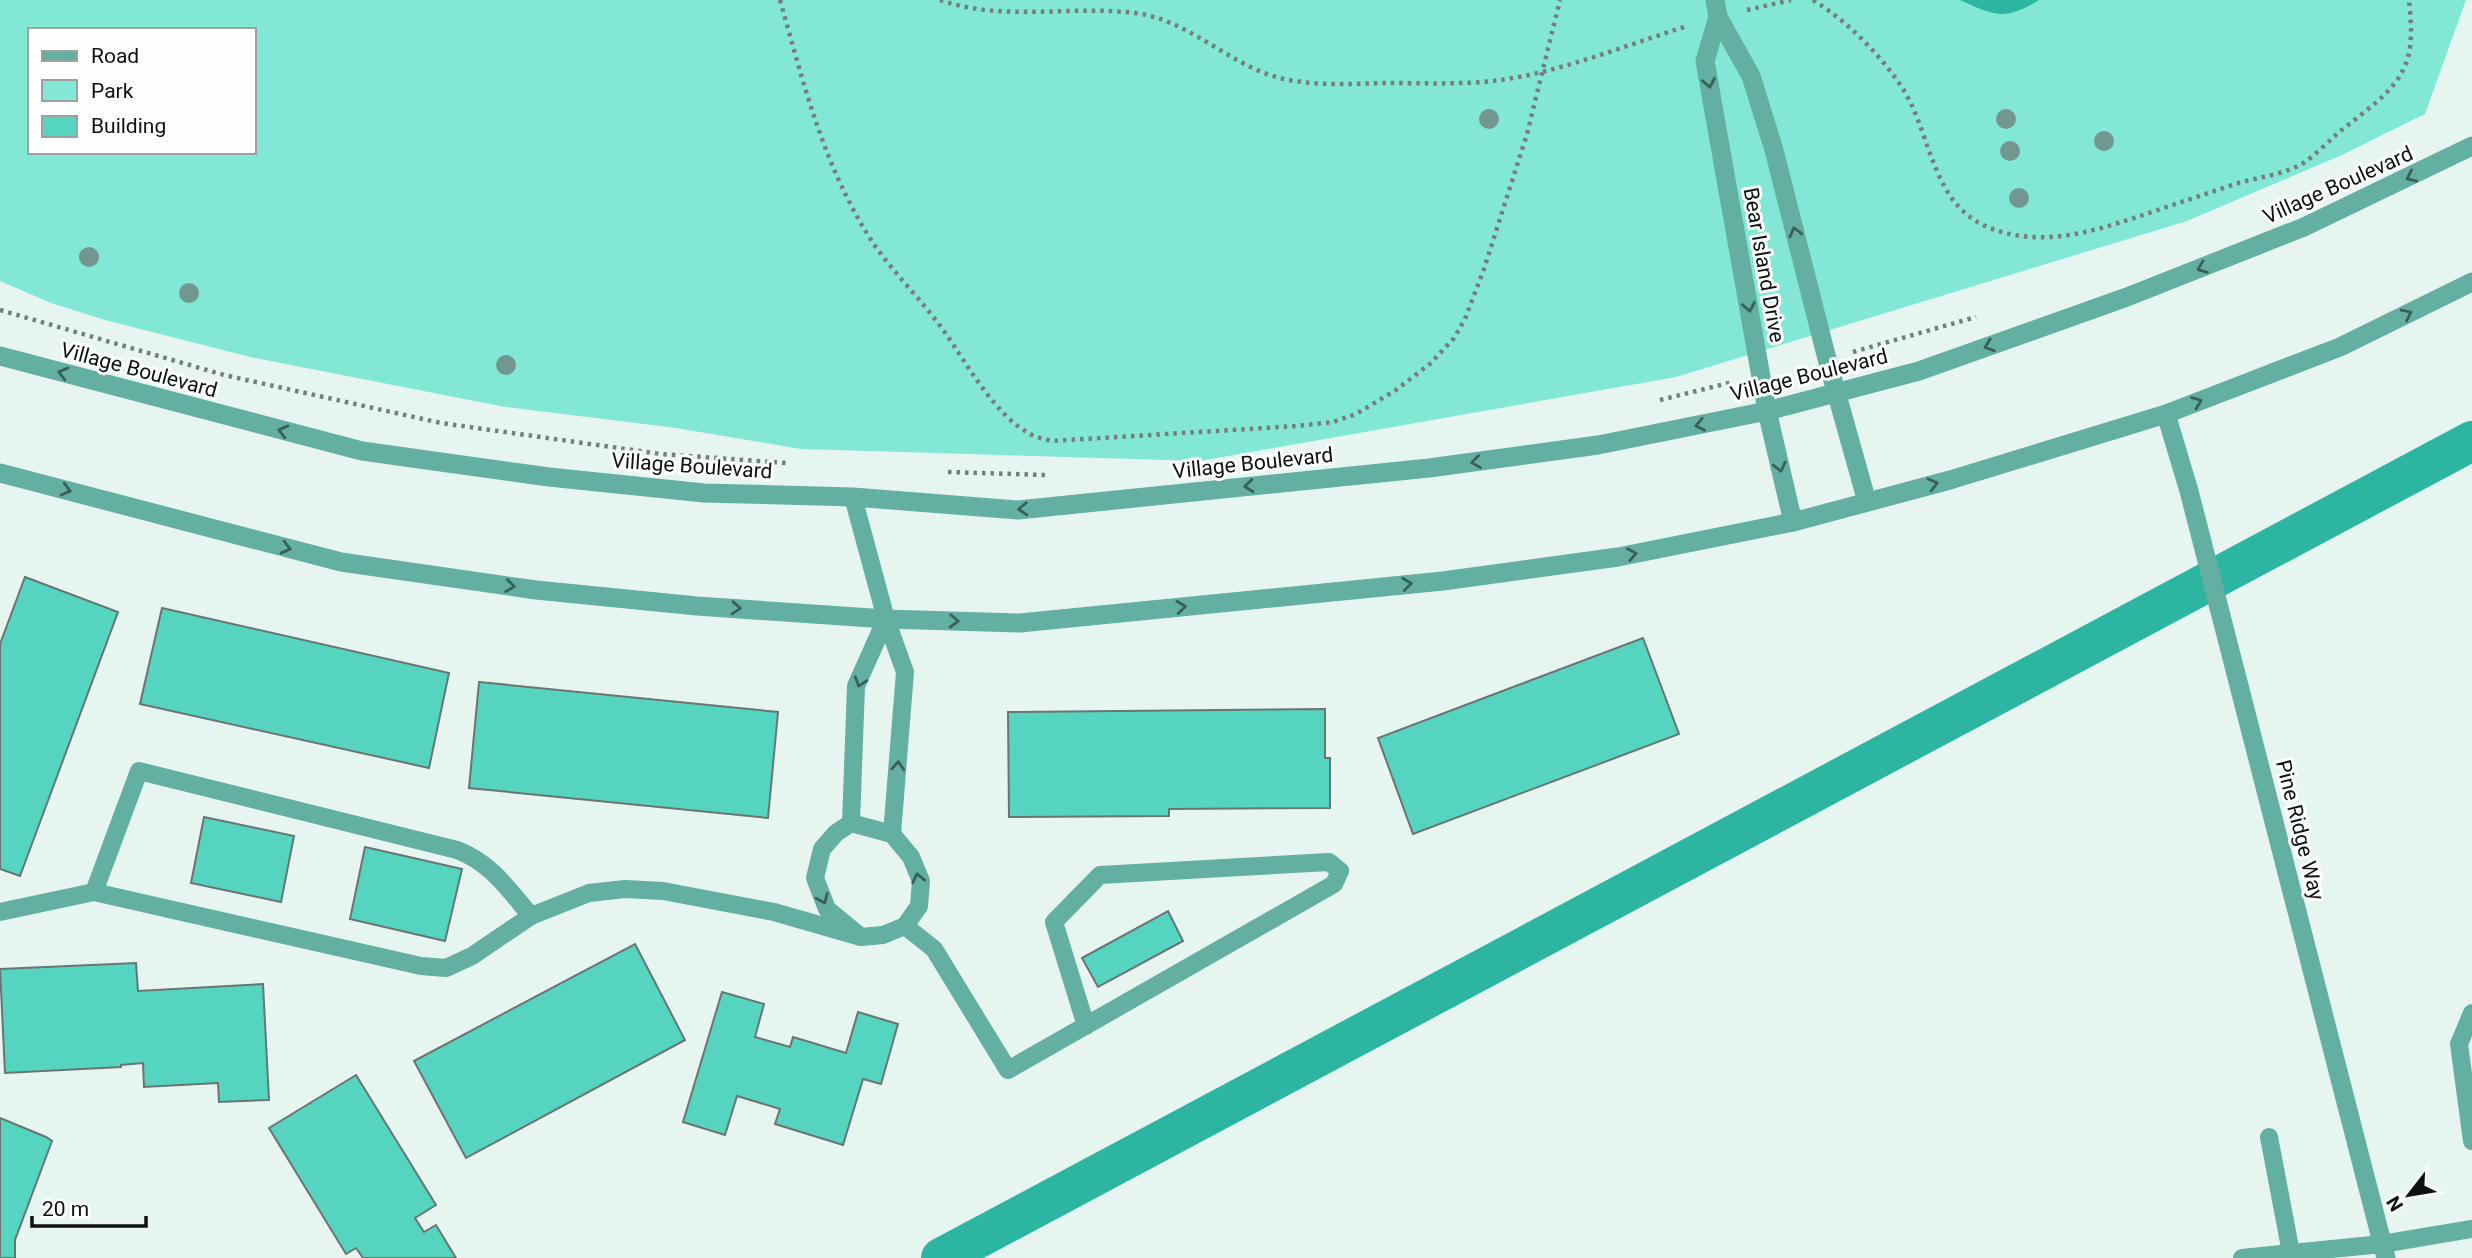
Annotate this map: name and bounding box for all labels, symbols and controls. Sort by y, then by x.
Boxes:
legend [28,28,256,154]
text: Road [91,44,139,68]
one-way arrow [1701,77,1716,89]
text: Park [91,79,134,103]
text: Building [91,114,166,138]
street label: Village Boulevard [2259,141,2417,229]
one-way arrow [2406,168,2418,182]
street label: Bear Island Drive [1739,186,1789,344]
one-way arrow [1789,226,1803,238]
one-way arrow [2197,259,2209,273]
one-way arrow [1740,301,1755,313]
one-way arrow [2400,308,2412,322]
street label: Village Boulevard [58,338,220,402]
one-way arrow [1984,338,1996,352]
street label: Village Boulevard [1728,344,1890,406]
one-way arrow [57,366,69,381]
one-way arrow [2191,396,2203,410]
one-way arrow [1694,416,1706,431]
one-way arrow [277,425,289,439]
street label: Village Boulevard [1172,443,1334,483]
street label: Village Boulevard [611,448,773,484]
one-way arrow [1470,454,1481,469]
one-way arrow [1772,460,1786,472]
one-way arrow [1927,478,1939,493]
one-way arrow [1244,479,1255,494]
one-way arrow [60,482,72,497]
one-way arrow [1017,501,1028,516]
one-way arrow [280,540,292,554]
one-way arrow [1626,547,1638,562]
one-way arrow [1402,577,1413,592]
one-way arrow [504,578,516,593]
one-way arrow [1176,600,1187,615]
one-way arrow [731,601,742,616]
one-way arrow [949,614,960,629]
one-way arrow [853,676,868,688]
street label: Pine Ridge Way [2271,757,2329,903]
one-way arrow [890,760,905,771]
one-way arrow [911,873,926,885]
one-way arrow [815,892,829,905]
north arrow [2374,1160,2444,1230]
scale bar [32,1184,145,1228]
text: N [2382,1192,2408,1215]
text: 20 m [42,1197,89,1221]

